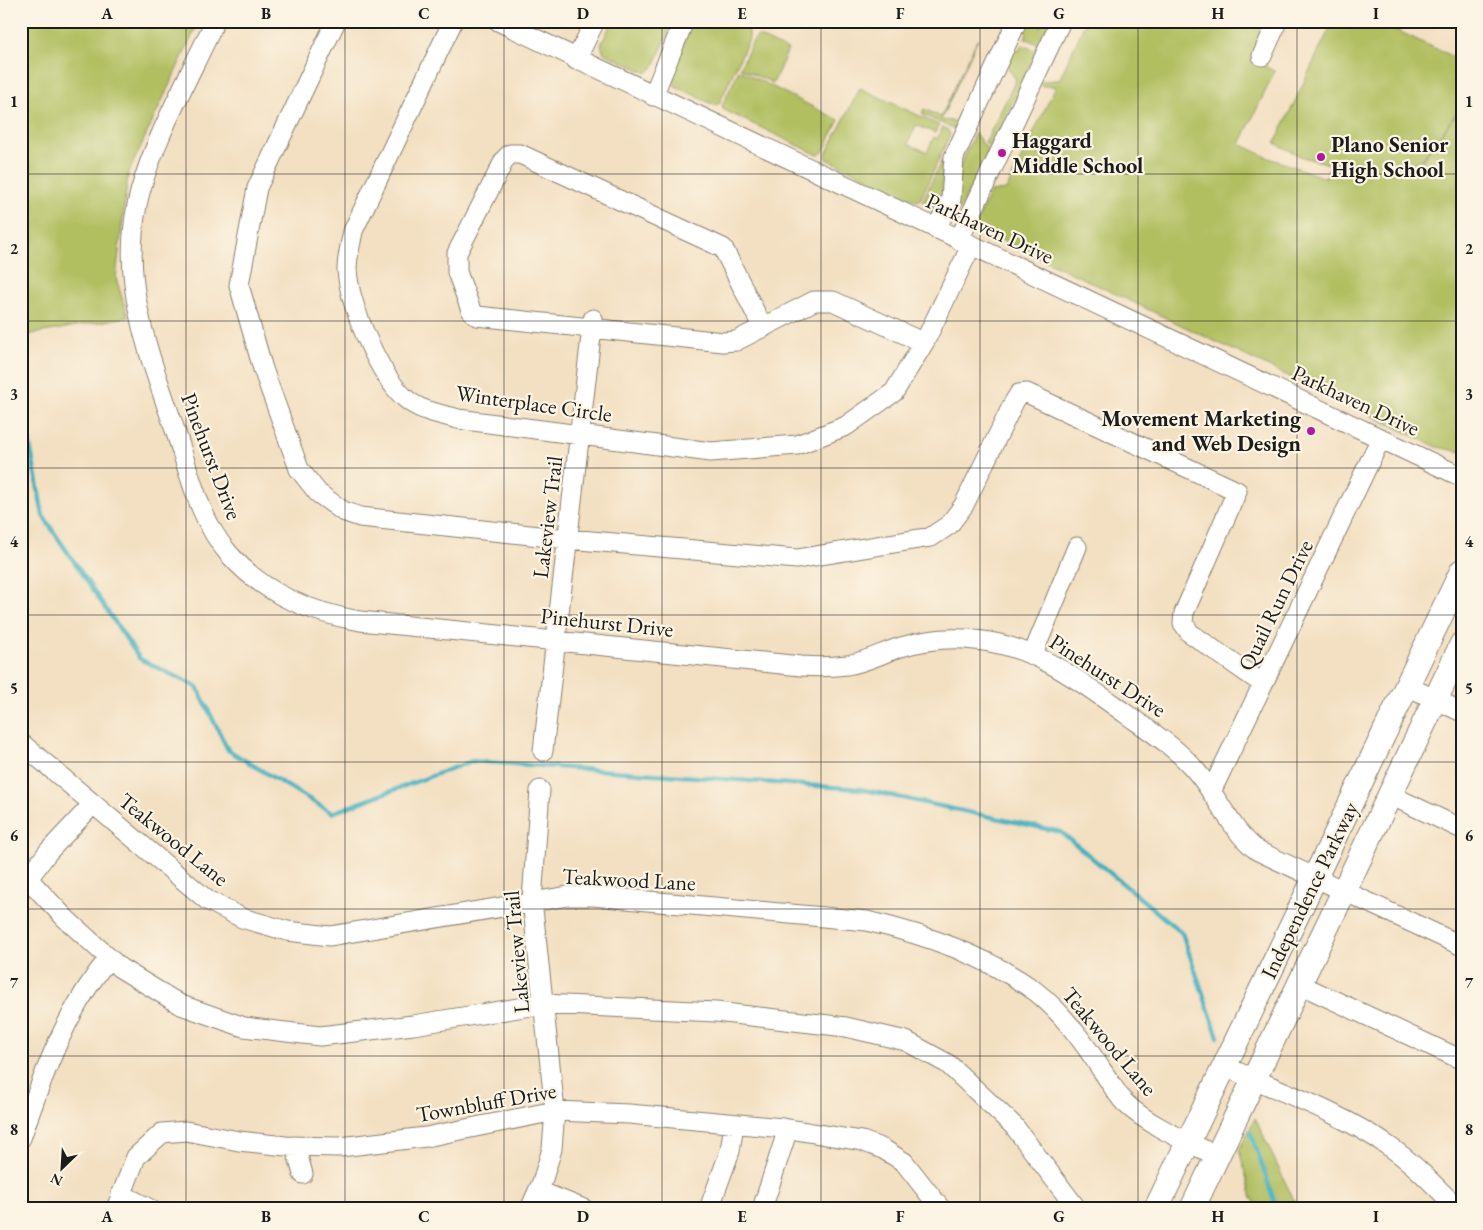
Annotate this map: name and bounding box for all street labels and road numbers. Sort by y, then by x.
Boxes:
street label: Parkhaven Drive [921,186,1059,271]
street label: Parkhaven Drive [1287,358,1425,443]
street label: Winterplace Circle [454,378,614,429]
street label: Pinehurst Drive [174,389,249,524]
street label: Lakeview Trail [526,454,569,580]
street label: Quail Run Drive [1231,534,1320,676]
street label: Pinehurst Drive [539,601,675,644]
street label: Pinehurst Drive [1044,627,1172,724]
street label: Teakwood Lane [113,786,235,893]
street label: Independence Parkway [1254,797,1365,984]
street label: Teakwood Lane [561,862,697,898]
street label: Lakeview Trail [497,889,536,1014]
street label: Teakwood Lane [1056,981,1164,1102]
street label: Townbluff Drive [414,1076,559,1129]

